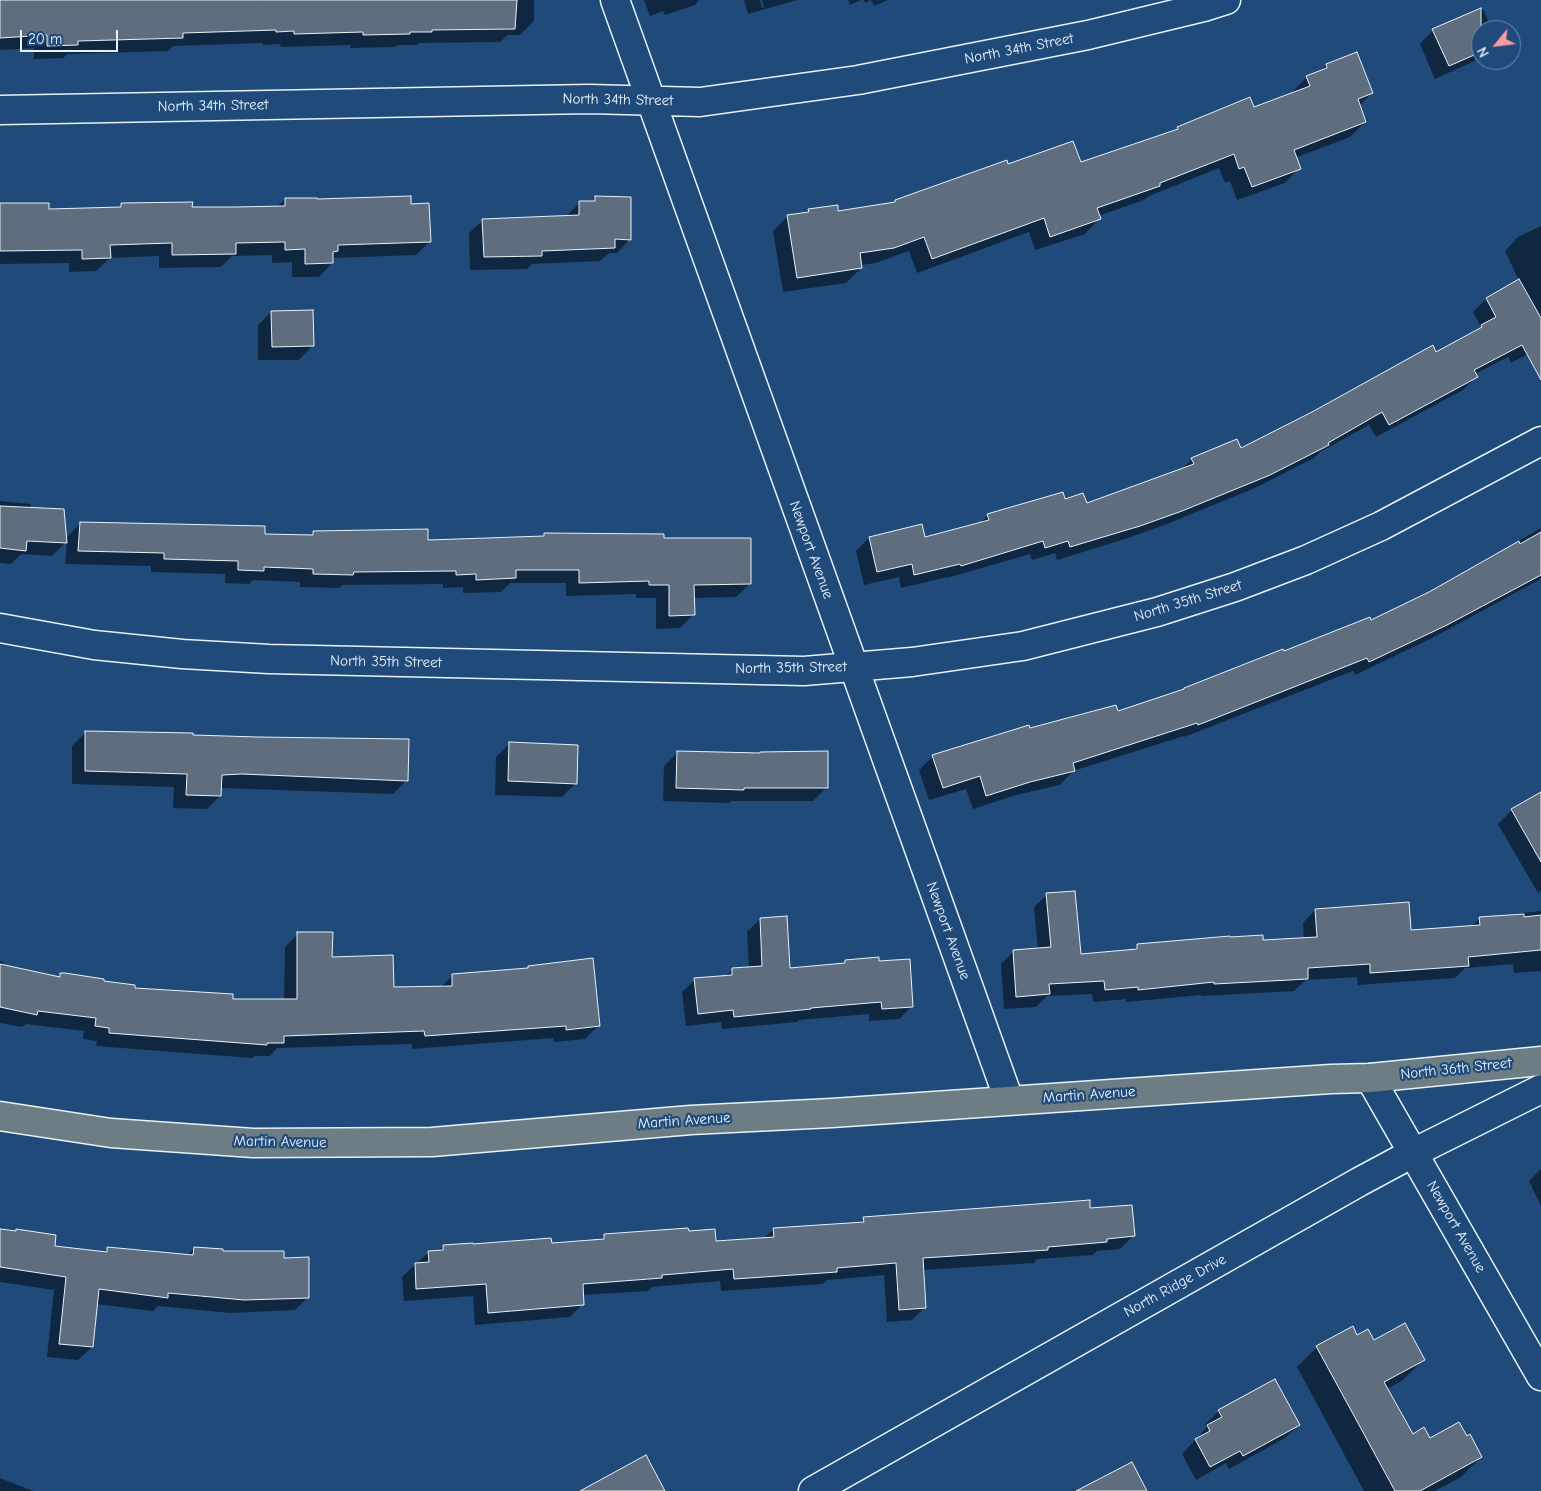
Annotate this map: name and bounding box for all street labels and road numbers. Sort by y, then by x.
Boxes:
street label: North 34th Street [963,30,1075,68]
street label: North 34th Street [562,90,674,110]
street label: North 34th Street [157,96,269,116]
street label: Newport Avenue [785,498,837,602]
street label: North 35th Street [1132,576,1244,626]
street label: North 35th Street [330,652,442,672]
street label: North 35th Street [735,658,847,678]
street label: Newport Avenue [922,879,974,983]
street label: North 36th Street [1400,1054,1512,1084]
street label: Martin Avenue [1042,1083,1136,1107]
street label: Martin Avenue [637,1109,731,1133]
street label: Martin Avenue [233,1132,327,1152]
street label: Newport Avenue [1422,1178,1490,1276]
street label: North Ridge Drive [1121,1250,1229,1322]

